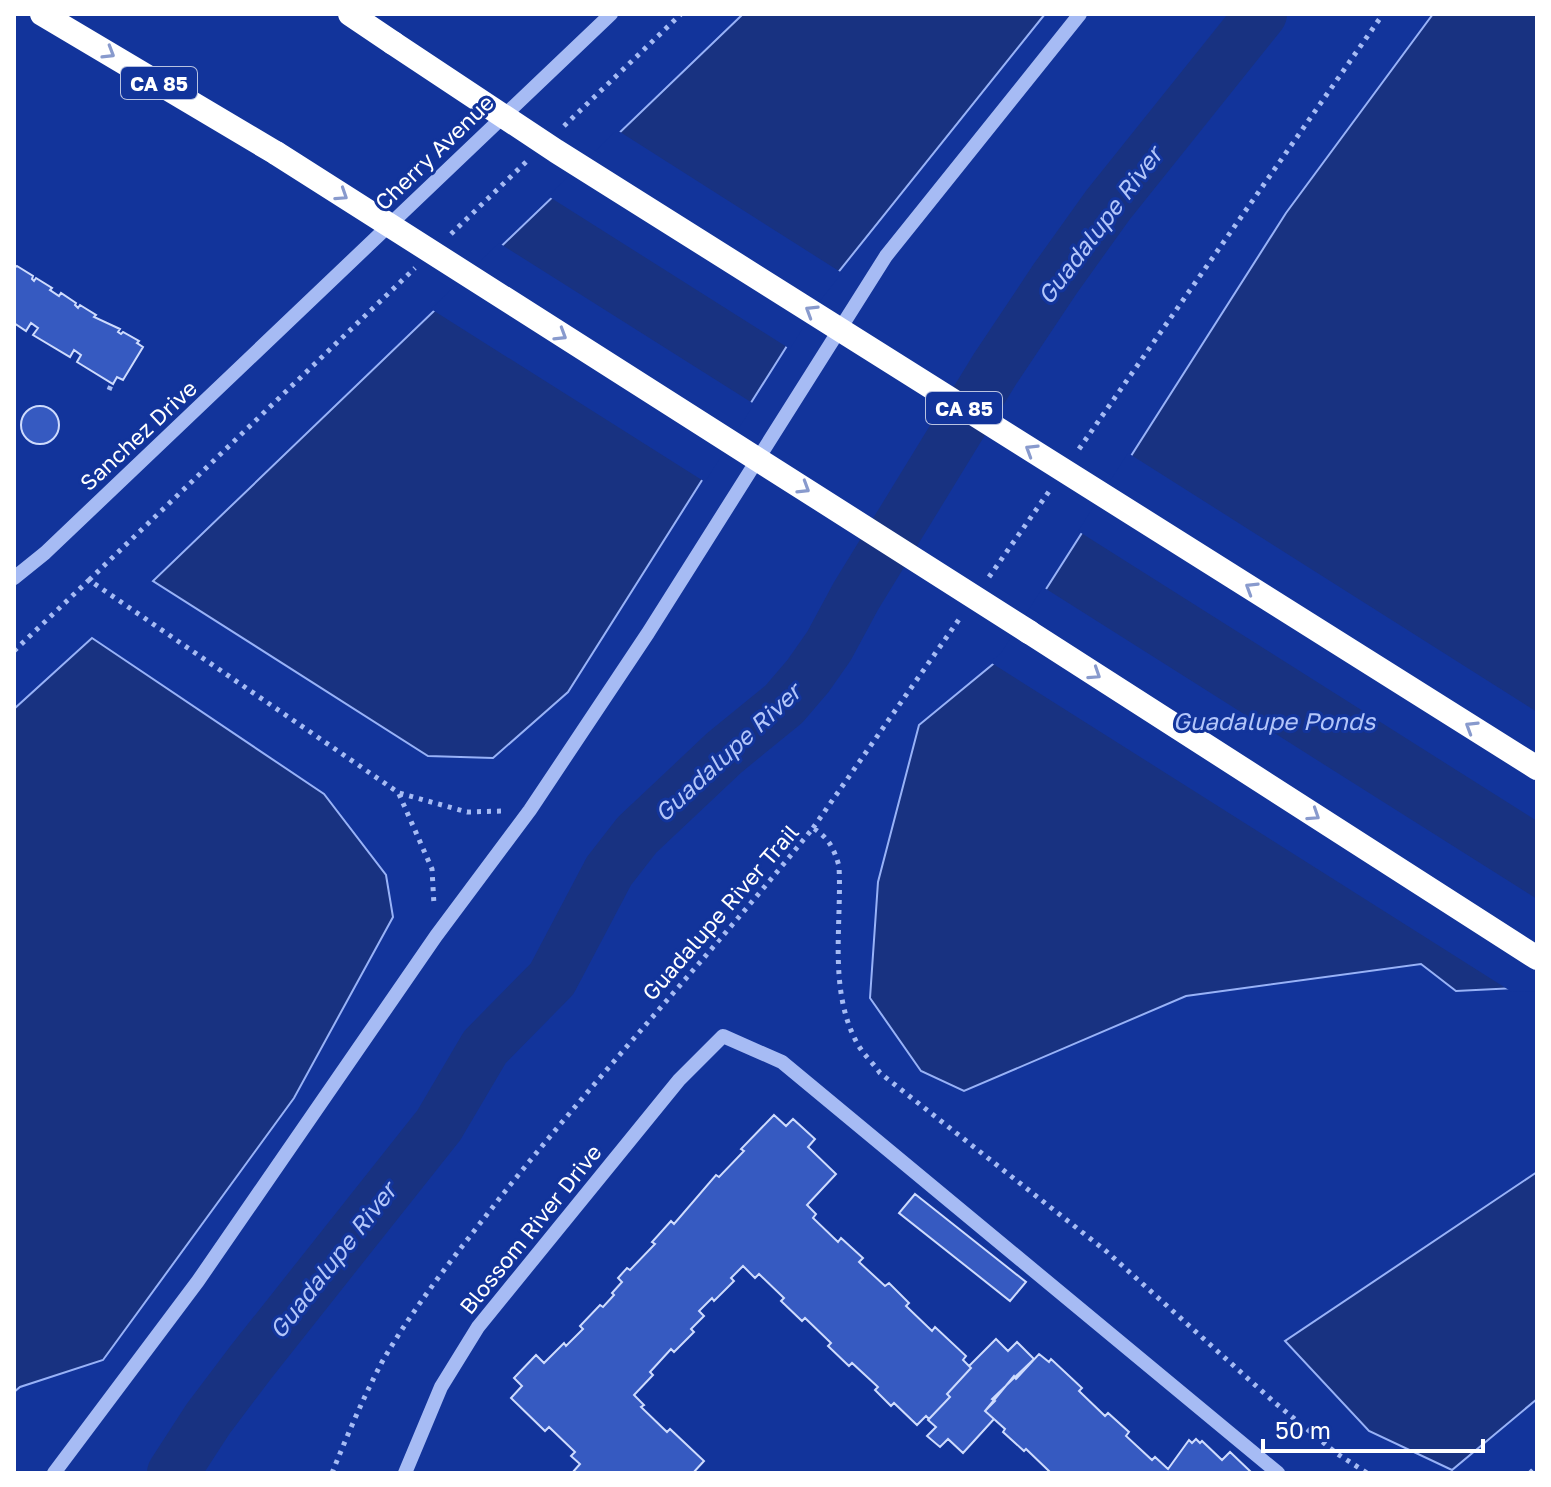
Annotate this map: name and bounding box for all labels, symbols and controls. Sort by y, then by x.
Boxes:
one-way arrow [100,43,115,59]
road number: CA 85 [121,67,197,99]
street label: Cherry Avenue [369,89,499,215]
water label: Guadalupe River [1030,138,1170,309]
one-way arrow [333,186,347,201]
one-way arrow [805,306,820,321]
one-way arrow [552,325,567,340]
street label: Sanchez Drive [74,374,202,496]
road number: CA 85 [926,392,1002,424]
one-way arrow [1025,444,1040,459]
one-way arrow [796,479,810,494]
one-way arrow [1245,583,1260,598]
one-way arrow [1086,664,1101,679]
water label: Guadalupe River [648,674,809,827]
water label: Guadalupe Ponds [1173,706,1376,735]
one-way arrow [1465,721,1480,736]
one-way arrow [1305,805,1319,820]
street label: Guadalupe River Trail [636,818,804,1006]
street label: Blossom River Drive [453,1139,607,1319]
water label: Guadalupe River [262,1174,404,1343]
scale bar [1263,1403,1483,1453]
text: 50 m [1275,1415,1331,1444]

